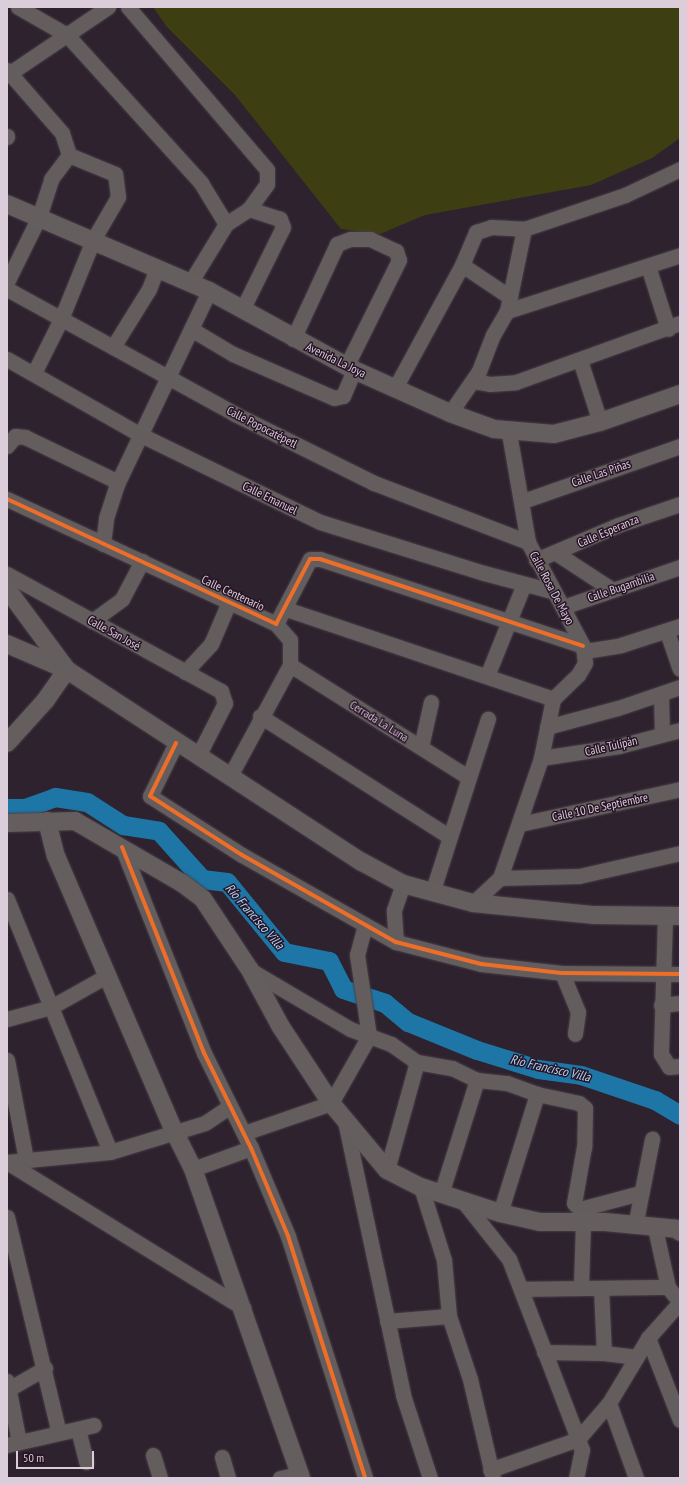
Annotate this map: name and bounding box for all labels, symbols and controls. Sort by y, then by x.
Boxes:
street label: Avenida La Joya [304,339,368,381]
street label: Calle Popocatépetl [224,403,300,451]
street label: Calle Las Piñas [570,456,632,490]
street label: Calle Emanuel [240,479,300,517]
street label: Calle Esperanza [575,512,641,550]
street label: Calle Rosa De Mayo [527,549,577,627]
street label: Calle Bugambilia [586,569,656,605]
street label: Calle Centenario [199,572,267,614]
street label: Calle San José [85,613,143,653]
street label: Cerrada La Luna [347,697,411,745]
street label: Calle Tulipán [583,733,639,759]
street label: Calle 10 De Septiembre [551,790,649,824]
water label: Río Francisco Villa [221,881,287,953]
water label: Río Francisco Villa [508,1052,592,1086]
scale bar [18,1443,96,1469]
text: 50 m [23,1450,44,1465]

